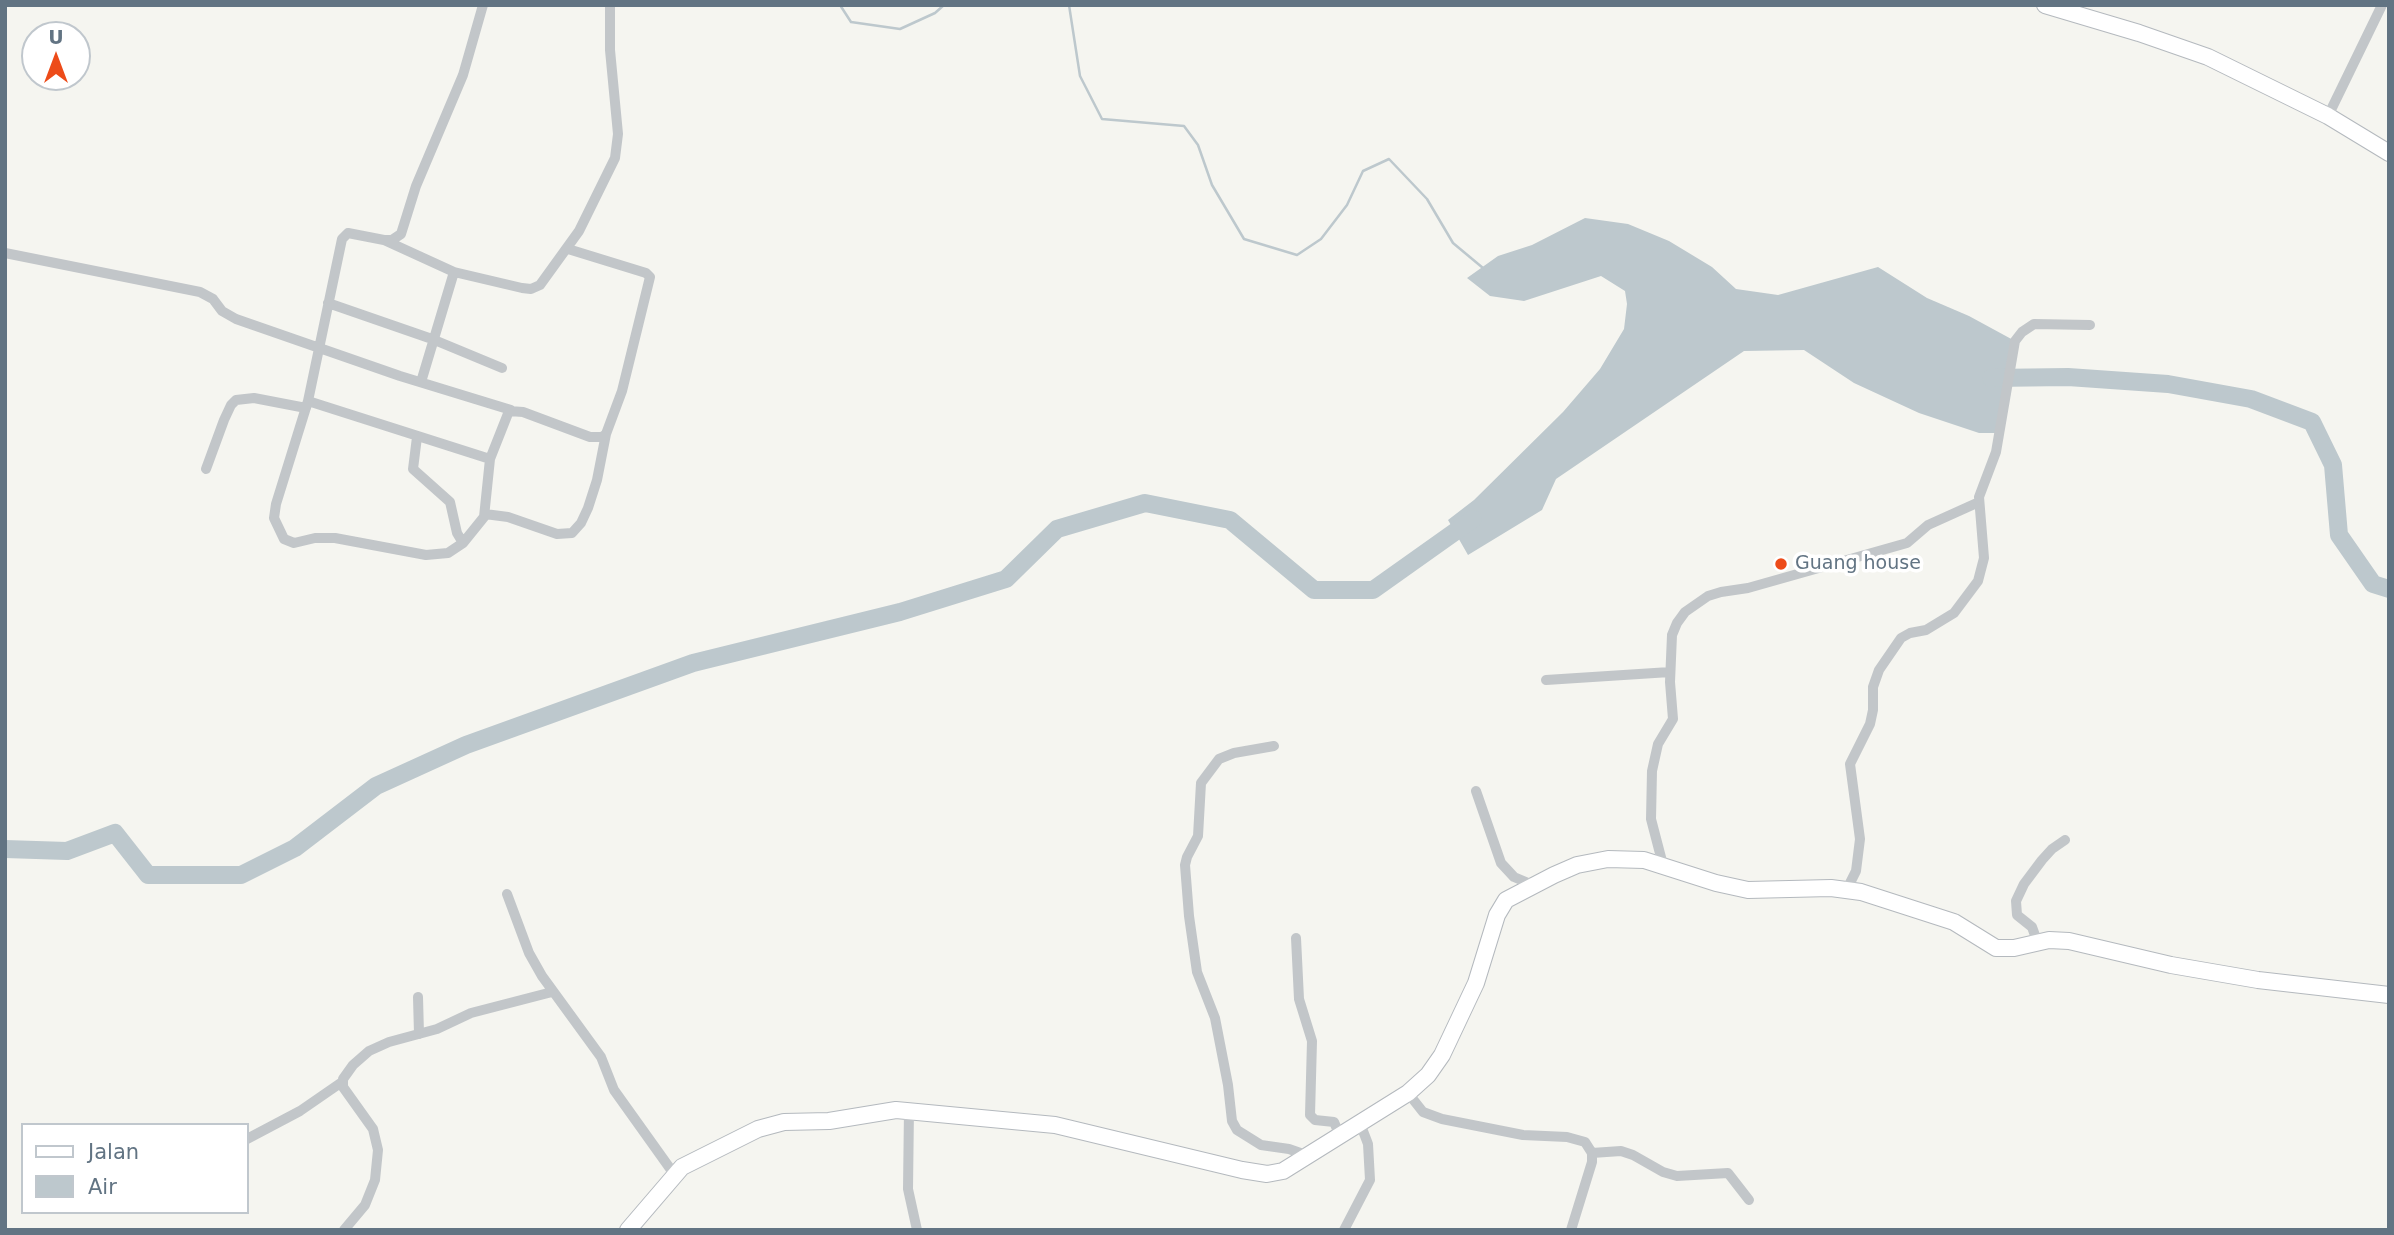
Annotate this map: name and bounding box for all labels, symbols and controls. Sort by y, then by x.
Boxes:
north arrow [21,21,91,91]
text: U [48,26,64,48]
place label: Guang house [1795,553,1921,575]
marker: Guang house [1773,556,1789,572]
legend [21,1123,248,1214]
text: Jalan [88,1140,139,1164]
text: Air [88,1175,117,1199]

